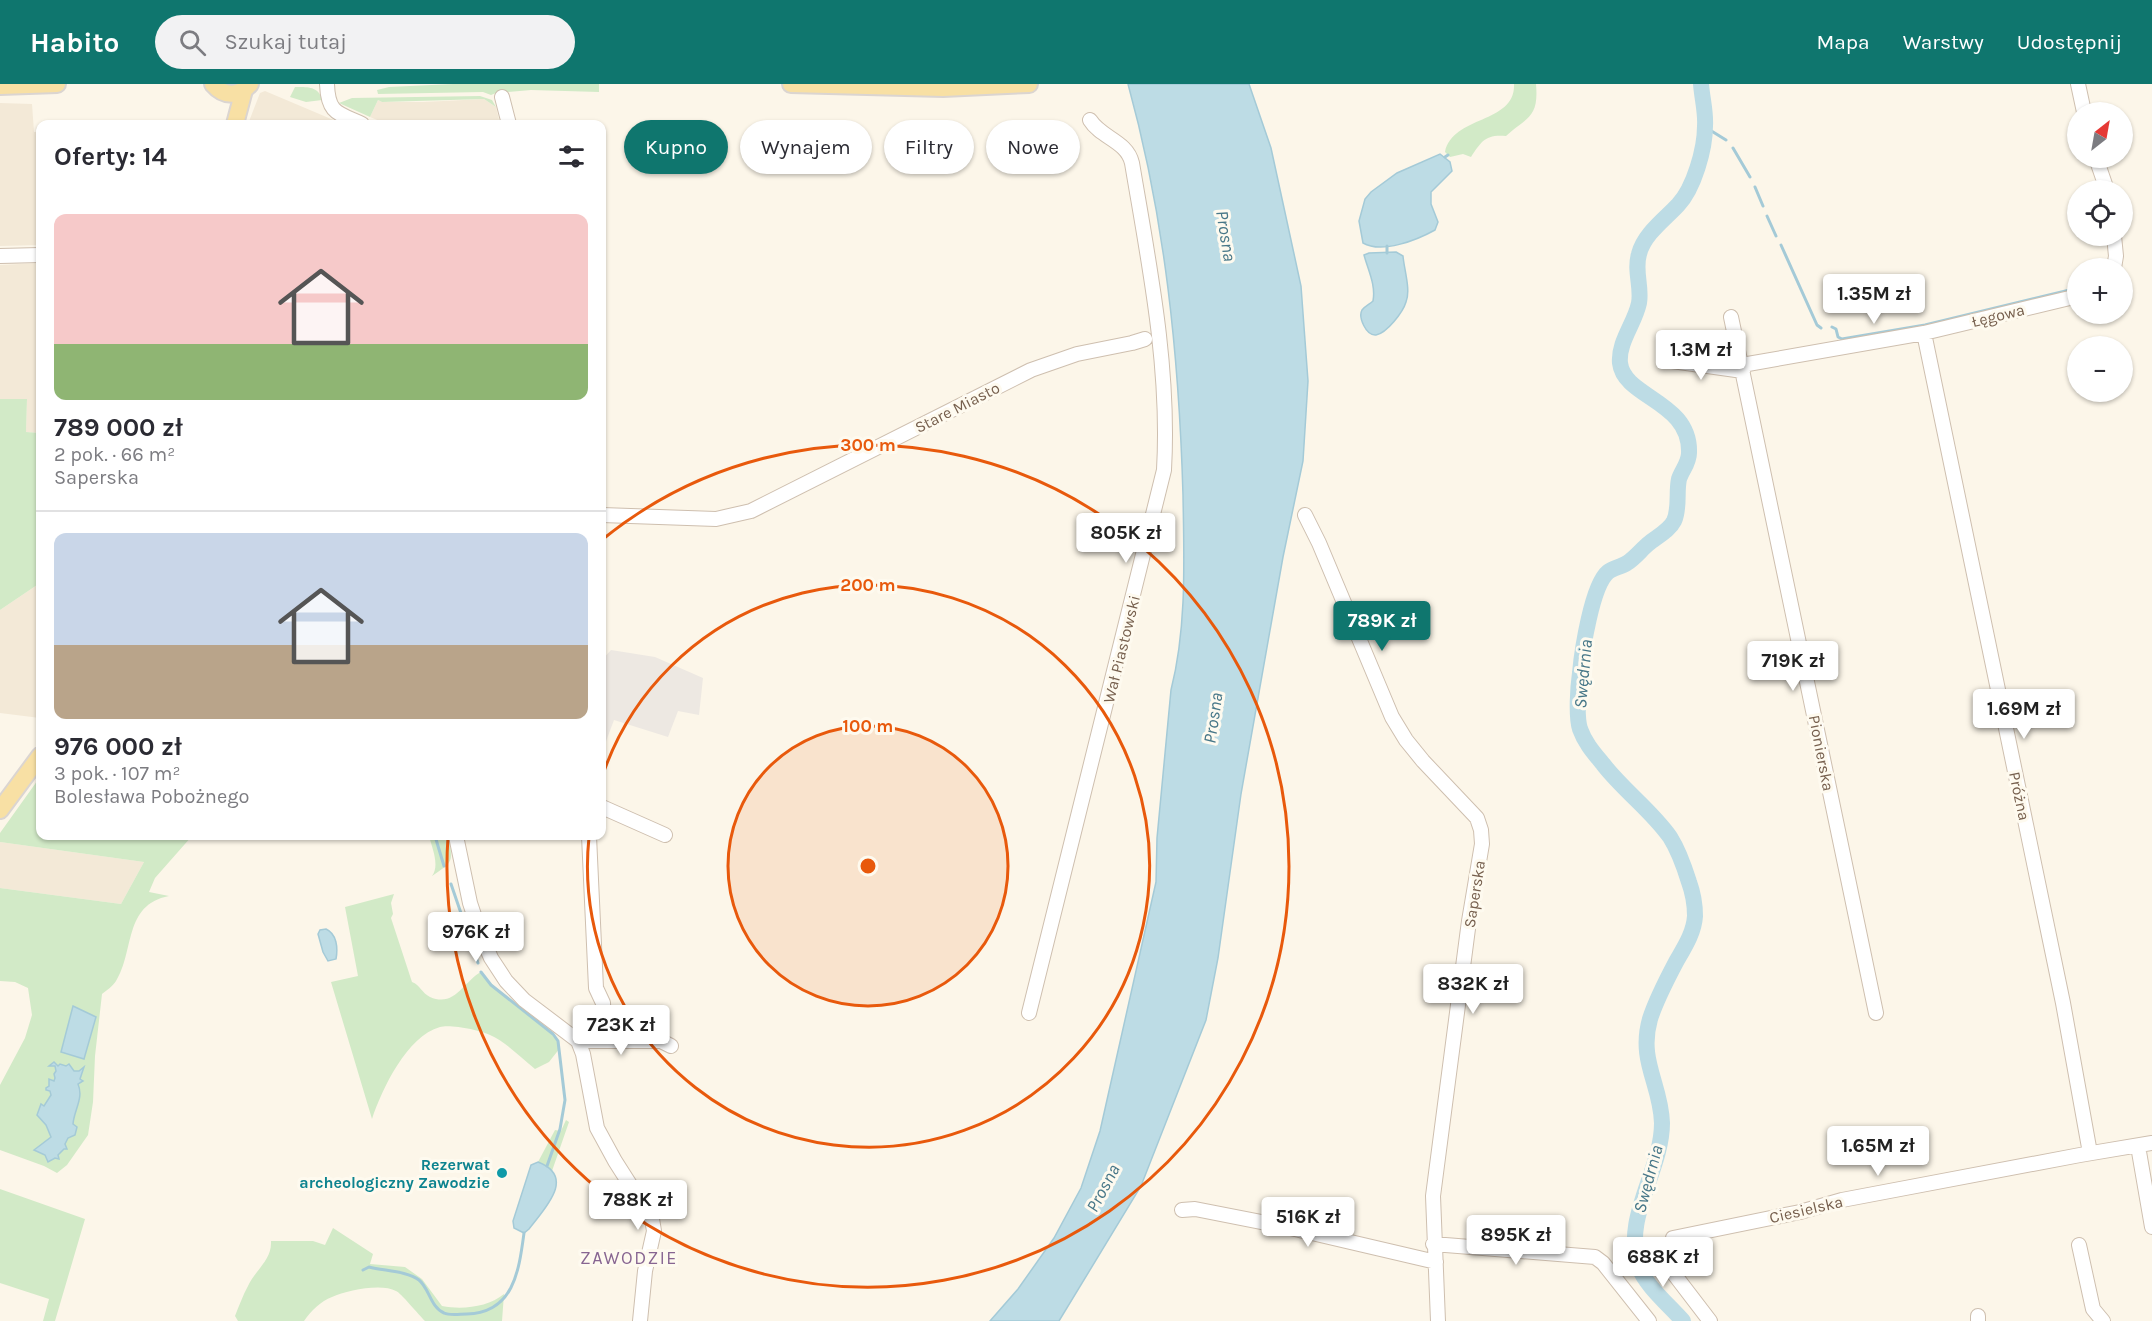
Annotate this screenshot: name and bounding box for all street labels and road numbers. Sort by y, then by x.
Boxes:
street label: Łęgowa [1970,300,2027,331]
street label: Stare Miasto [912,378,1003,437]
street label: Wał Piastowski [1099,593,1144,705]
street label: Pionierska [1805,713,1838,793]
street label: Próżna [2005,770,2034,822]
street label: Saperska [1460,859,1489,929]
street label: Ciesielska [1767,1192,1845,1227]

